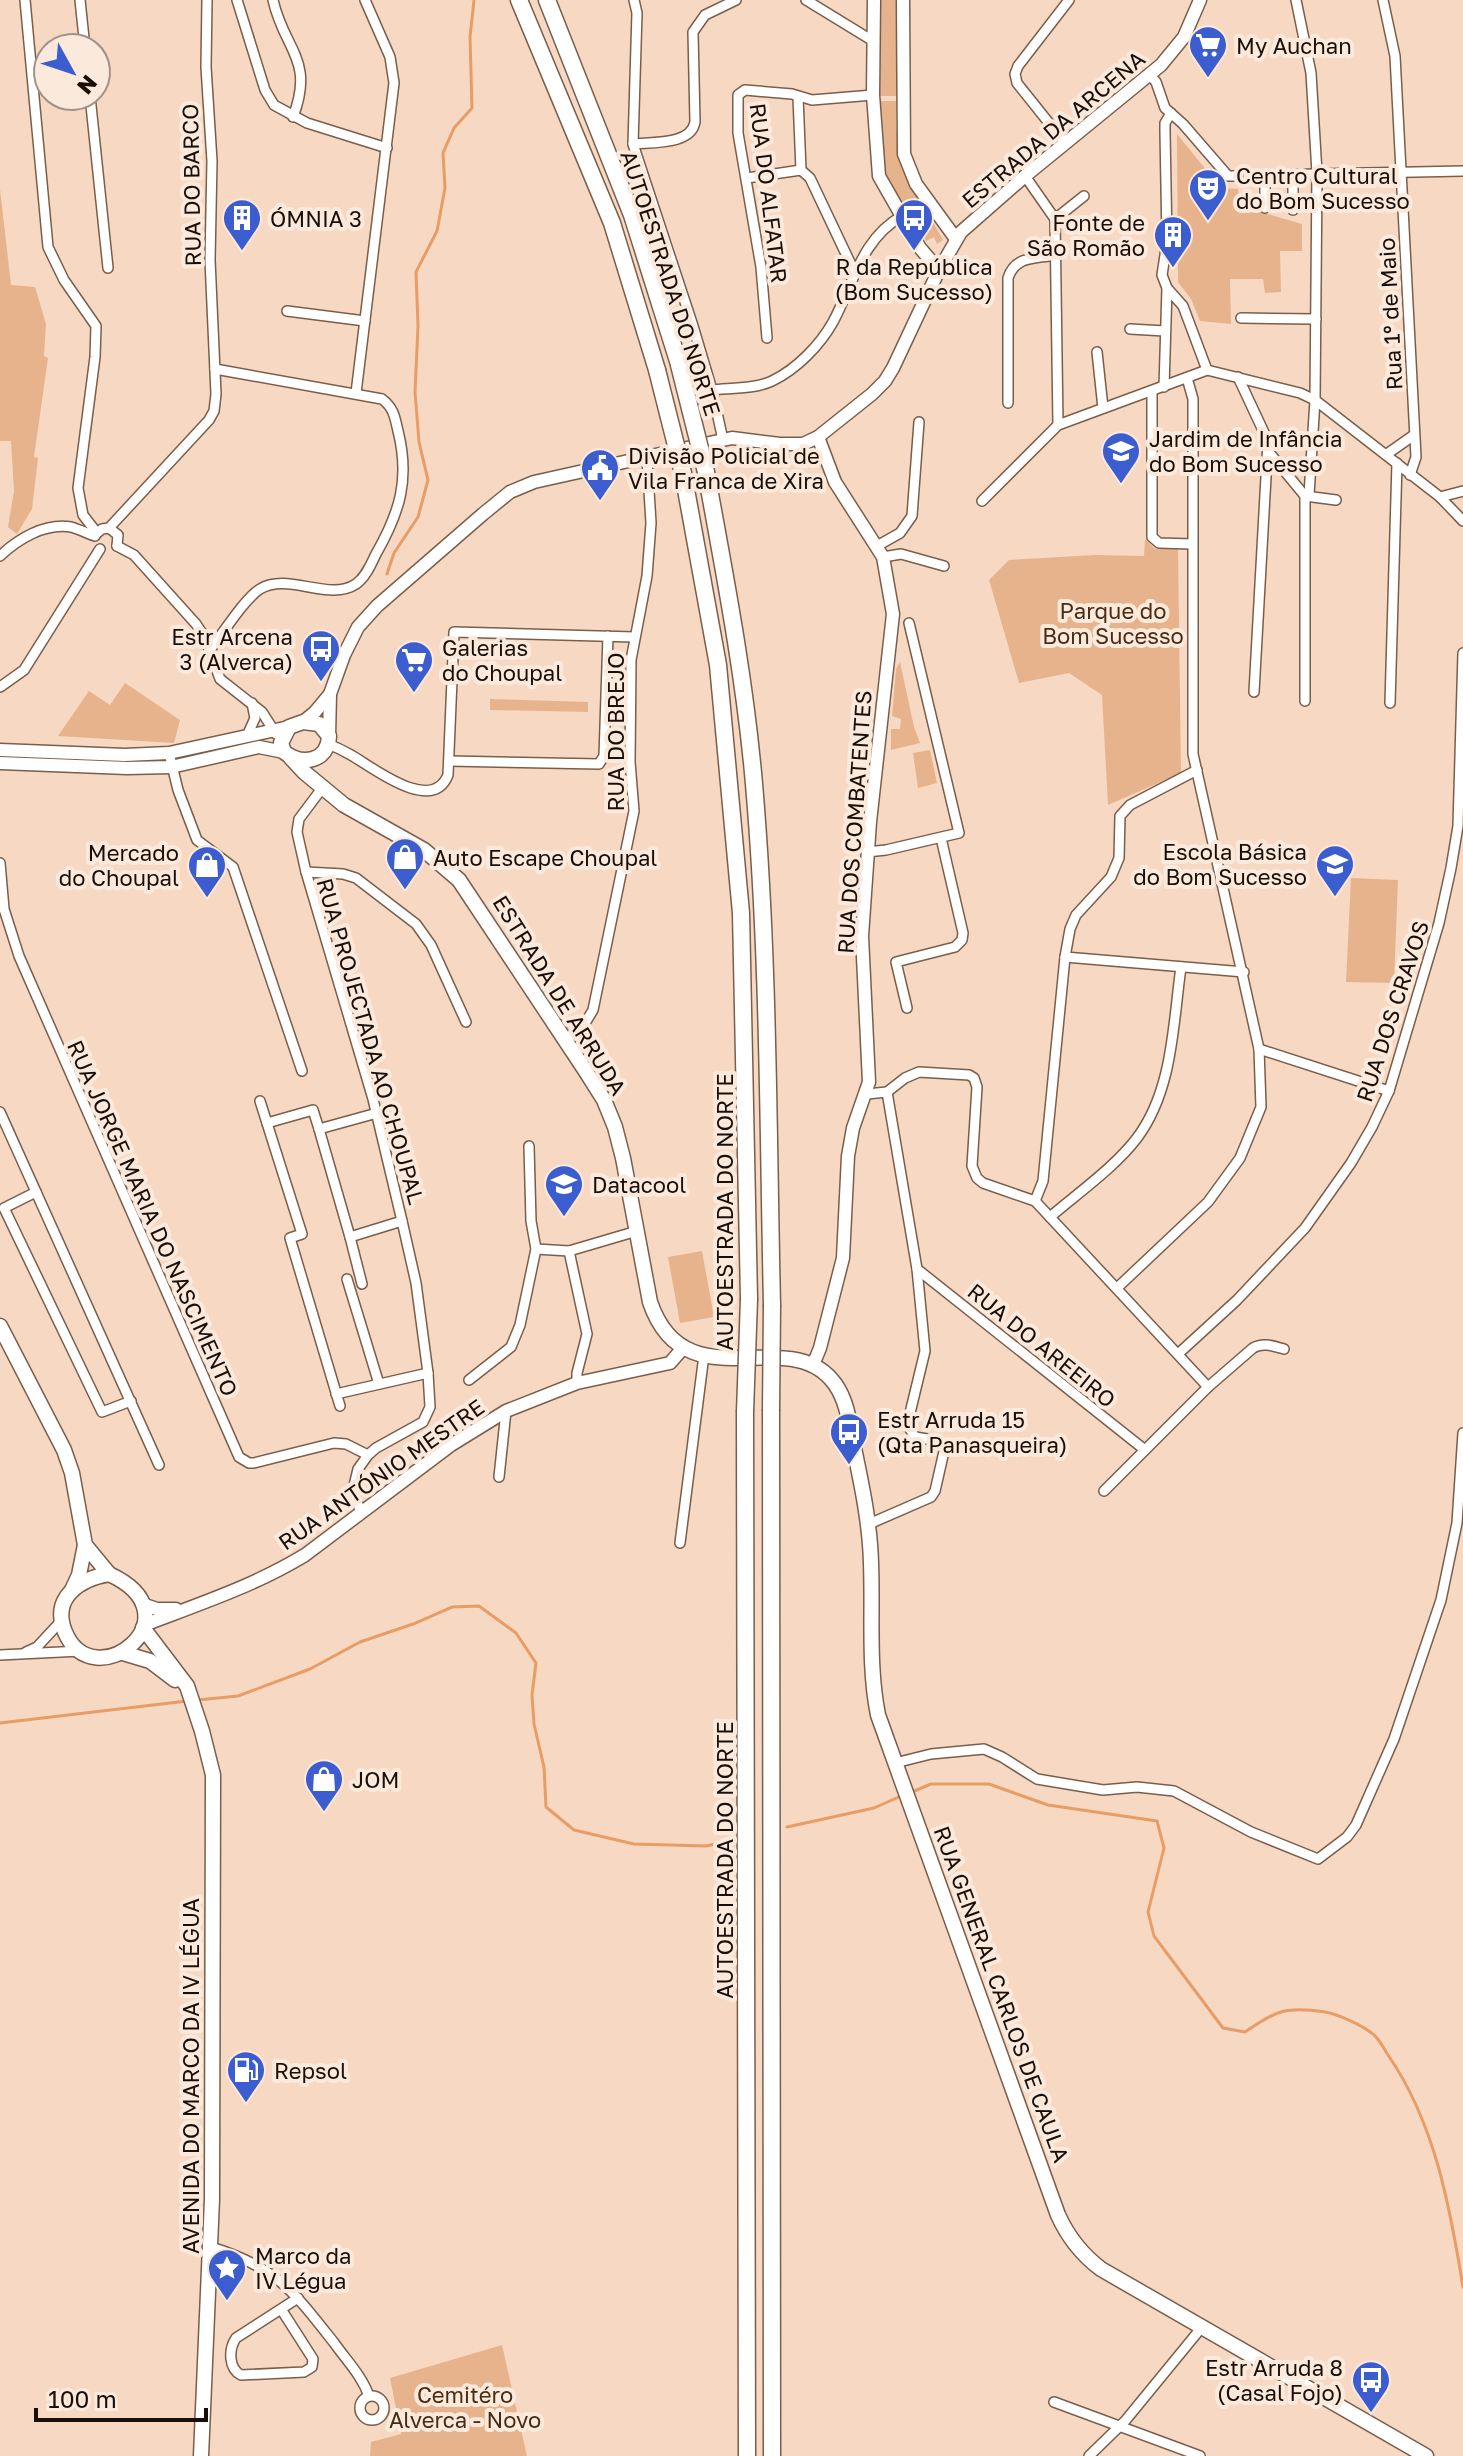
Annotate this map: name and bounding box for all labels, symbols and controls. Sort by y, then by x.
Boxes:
supermarket icon: My Auchan [1187,24,1229,79]
north arrow [32,32,112,112]
place label: My Auchan [1236,32,1352,59]
street label: ESTRADA DA ARCENA [956,44,1150,213]
text: N [72,70,103,100]
street label: RUA DO ALFATAR [745,101,793,285]
street label: RUA DO BARCO [176,103,206,267]
street label: AUTOESTRADA DO NORTE [615,147,727,419]
place label: Centro Cultural do Bom Sucesso [1236,162,1410,214]
theatre icon: Centro Cultural do Bom Sucesso [1187,167,1229,222]
building icon: ÓMNIA 3 [221,197,263,252]
bus stop icon: R da República (Bom Sucesso) [893,197,935,252]
place label: ÓMNIA 3 [270,205,362,232]
place label: Fonte de São Romão [1027,209,1145,261]
building icon: Fonte de São Romão [1152,214,1194,269]
street label: Rua 1º de Maio [1373,237,1407,391]
place label: R da República (Bom Sucesso) [835,253,993,305]
place label: Jardim de Infância do Bom Sucesso [1149,425,1343,477]
school or university icon: Jardim de Infância do Bom Sucesso [1100,430,1142,485]
place label: Divisão Policial de Vila Franca de Xira [628,442,824,494]
public building icon: Divisão Policial de Vila Franca de Xira [579,447,621,502]
park label: Parque do Bom Sucesso [1042,597,1184,649]
place label: Estr Arcena 3 (Alverca) [171,623,293,675]
bus stop icon: Estr Arcena 3 (Alverca) [300,628,342,683]
place label: Galerias do Choupal [442,634,562,686]
supermarket icon: Galerias do Choupal [393,639,435,694]
street label: RUA DO BREJO [602,652,629,812]
street label: RUA DOS COMBATENTES [831,689,877,955]
shop icon: Auto Escape Choupal [384,836,426,891]
place label: Escola Básica do Bom Sucesso [1133,838,1307,890]
place label: Mercado do Choupal [59,839,179,891]
school or university icon: Escola Básica do Bom Sucesso [1314,843,1356,898]
shop icon: Mercado do Choupal [186,844,228,899]
place label: Auto Escape Choupal [433,844,657,871]
street label: RUA PROJECTADA AO CHOUPAL [311,875,431,1208]
street label: ESTRADA DE ARRUDA [488,890,633,1100]
street label: RUA DOS CRAVOS [1350,917,1434,1105]
street label: RUA JORGE MARIA DO NASCIMENTO [62,1036,244,1400]
street label: AUTOESTRADA DO NORTE [711,1073,738,1351]
school or university icon: Datacool [543,1163,585,1218]
place label: Datacool [592,1171,686,1198]
street label: RUA DO AREEIRO [963,1277,1121,1413]
street label: RUA ANTÓNIO MESTRE [273,1393,489,1555]
place label: Estr Arruda 15 (Qta Panasqueira) [877,1406,1067,1458]
bus stop icon: Estr Arruda 15 (Qta Panasqueira) [828,1411,870,1466]
street label: AUTOESTRADA DO NORTE [711,1721,738,1999]
shop icon: JOM [303,1758,345,1813]
place label: JOM [352,1766,399,1793]
street label: RUA GENERAL CARLOS DE CAULA [928,1822,1076,2166]
street label: AVENIDA DO MARCO DA IV LÉGUA [177,1898,204,2254]
fuel station icon: Repsol [225,2049,267,2104]
place label: Repsol [274,2057,347,2084]
place label: Marco da IV Légua [255,2242,351,2294]
place icon: Marco da IV Légua [206,2247,248,2302]
place label: Estr Arruda 8 (Casal Fojo) [1205,2354,1343,2406]
bus stop icon: Estr Arruda 8 (Casal Fojo) [1350,2359,1392,2414]
scale bar [36,2372,206,2422]
park label: Cemitéro Alverca - Novo [389,2381,541,2433]
text: 100 m [48,2384,117,2413]

